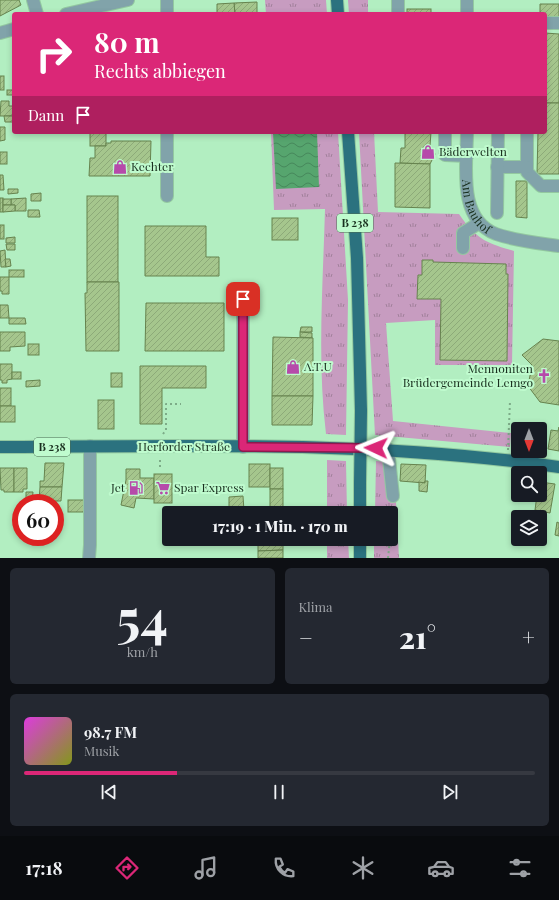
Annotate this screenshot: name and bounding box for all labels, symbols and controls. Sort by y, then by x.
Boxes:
text: 80 m [94,23,160,60]
icon: right [28,28,80,80]
text: Rechts abbiegen [94,59,226,83]
icon: arrive [72,104,94,126]
text: Dann [28,105,64,125]
place label: Bäderwelten [439,143,507,159]
shop icon: Bäderwelten [420,144,436,160]
place label: Kechter [131,158,174,174]
shop icon: Kechter [112,159,128,175]
street label: Am Bauhof [459,178,495,237]
road number: B 238 [337,214,373,232]
pin [226,282,260,316]
icon: arrive [232,288,254,310]
place label: A.T.U [303,358,332,374]
shop icon: A.T.U [285,359,301,375]
place label: Mennoniten Brüdergemeinde Lemgo [403,360,533,390]
church icon: Mennoniten Brüdergemeinde Lemgo [536,368,552,384]
north arrow [511,422,547,458]
map controls [511,422,547,546]
position arrow [355,427,397,469]
road number: B 238 [34,438,70,456]
street label: Herforder Straße [138,438,230,454]
button: search [511,466,547,502]
place label: Jet [110,479,126,495]
place label: Spar Express [174,479,244,495]
fuel station icon: Jet [128,480,144,496]
supermarket icon: Spar Express [155,480,171,496]
speed limit sign: 60 [12,494,64,546]
button: layers [511,510,547,546]
text: 17:19 · 1 Min. · 170 m [212,516,348,536]
text: 54 [117,582,168,651]
text: Klima [299,598,333,615]
text: 21° [399,617,436,657]
text: − [299,622,313,652]
text: + [522,622,535,652]
text: km/h [127,643,158,660]
text: 98.7 FM [84,722,137,742]
text: Musik [84,742,120,759]
icon: previous [98,781,120,803]
icon: pause [268,781,290,803]
icon: next [439,781,461,803]
icon: directions [113,854,141,882]
icon: music [192,854,220,882]
icon: phone [270,854,298,882]
icon: climate [349,854,377,882]
icon: car [427,854,455,882]
icon: filters [506,854,534,882]
text: 17:18 [25,856,63,880]

